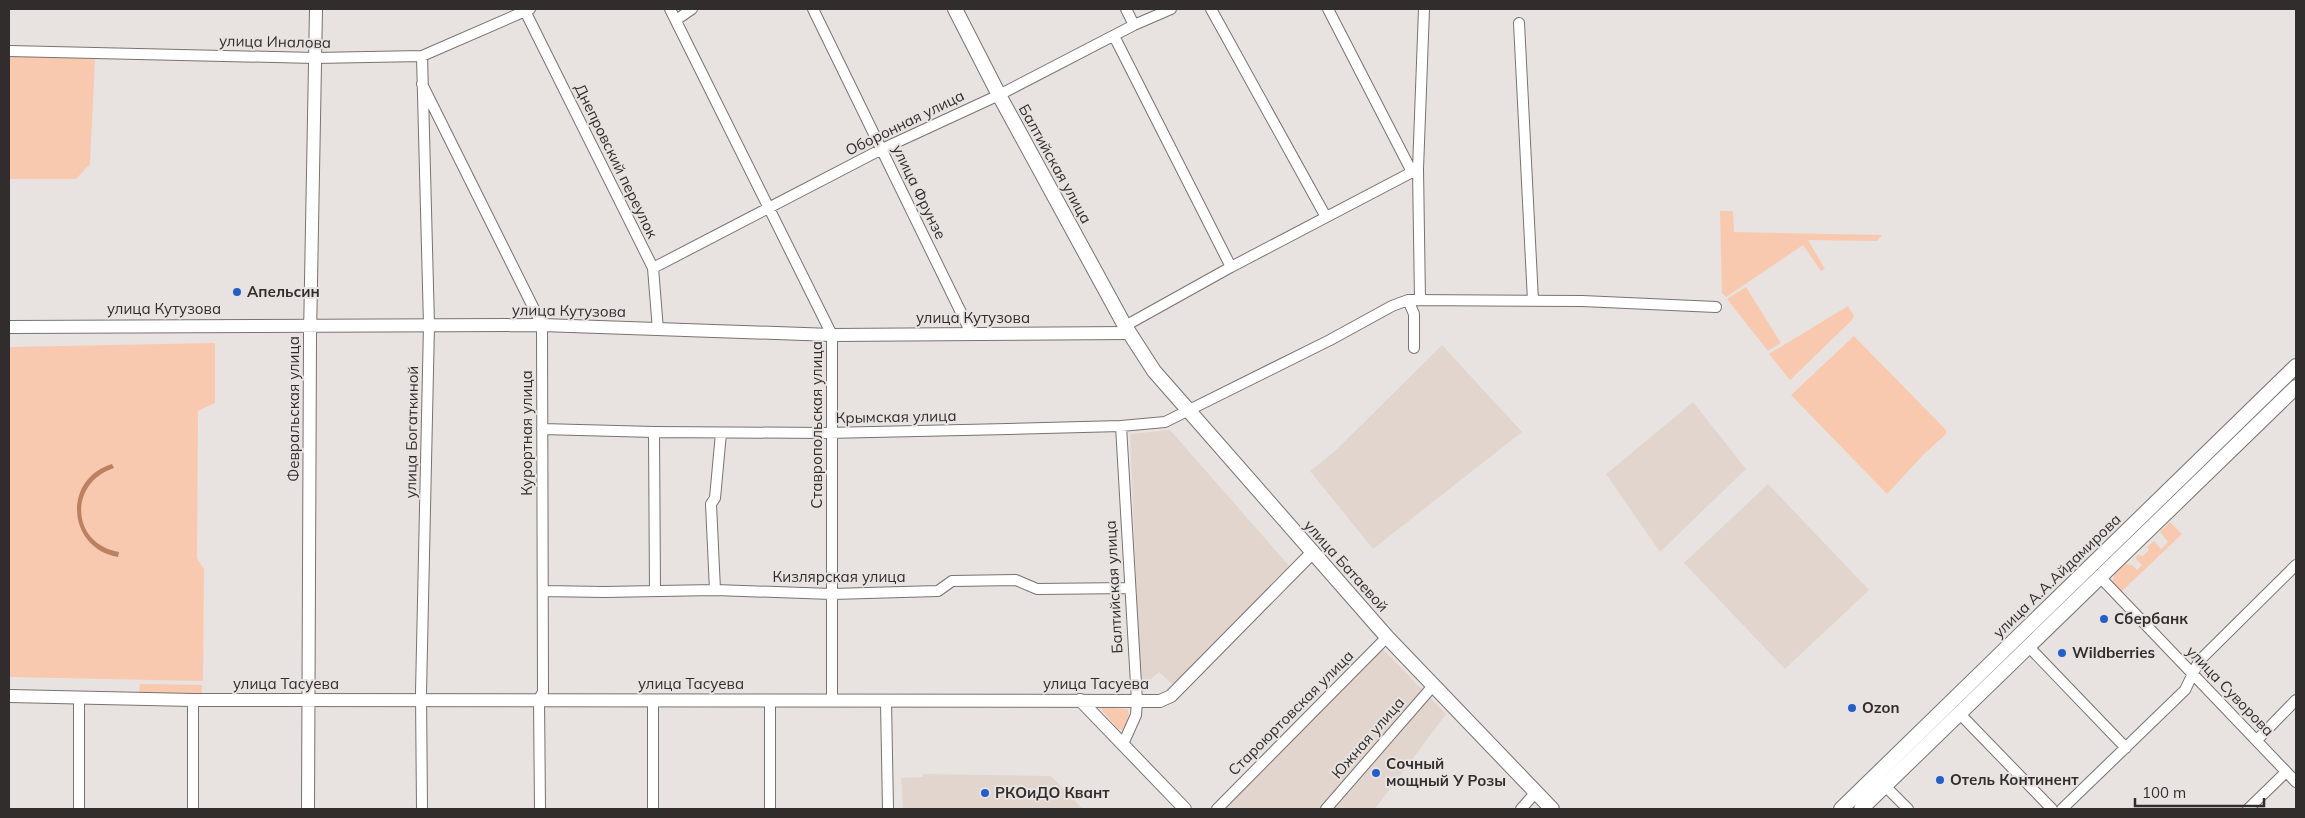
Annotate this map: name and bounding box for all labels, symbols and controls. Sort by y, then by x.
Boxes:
street label: улица Иналова [219,31,331,52]
street label: Днепровский переулок [571,80,663,242]
street label: Оборонная улица [842,86,967,160]
street label: Балтийская улица [1015,101,1096,227]
street label: улица Фрунзе [888,141,951,242]
place label: Апельсин [247,282,320,301]
marker: Апельсин [231,286,243,298]
street label: улица Кутузова [107,299,221,318]
street label: улица Кутузова [512,300,626,321]
street label: улица Кутузова [916,308,1030,327]
street label: Февральская улица [284,336,303,482]
street label: Ставропольская улица [807,341,826,509]
street label: улица Богаткиной [401,365,422,499]
street label: Курортная улица [517,370,536,496]
street label: Крымская улица [835,406,957,427]
street label: улица А.А.Айдамирова [1989,510,2125,642]
street label: улица Батаевой [1300,516,1393,616]
street label: Балтийская улица [1101,520,1126,654]
street label: Кизлярская улица [772,567,906,586]
place label: Сбербанк [2114,609,2188,628]
marker: Сбербанк [2098,613,2110,625]
street label: улица Суворова [2182,642,2278,740]
place label: Wildberries [2072,643,2155,662]
street label: Староюртовская улица [1224,646,1357,779]
marker: Wildberries [2056,647,2068,659]
street label: улица Тасуева [233,674,339,693]
street label: улица Тасуева [638,674,744,693]
street label: улица Тасуева [1043,674,1149,693]
street label: Южная улица [1327,693,1408,782]
place label: Ozon [1862,698,1899,717]
marker: Ozon [1846,702,1858,714]
place label: Сочный мощный У Розы [1386,754,1506,790]
marker: Сочный мощный У Розы [1370,767,1382,779]
place label: Отель Континент [1950,770,2079,789]
marker: Отель Континент [1934,774,1946,786]
scale bar [2135,776,2264,808]
place label: РКОиДО Квант [995,783,1110,802]
text: 100 m [2142,783,2186,802]
marker: РКОиДО Квант [979,787,991,799]

